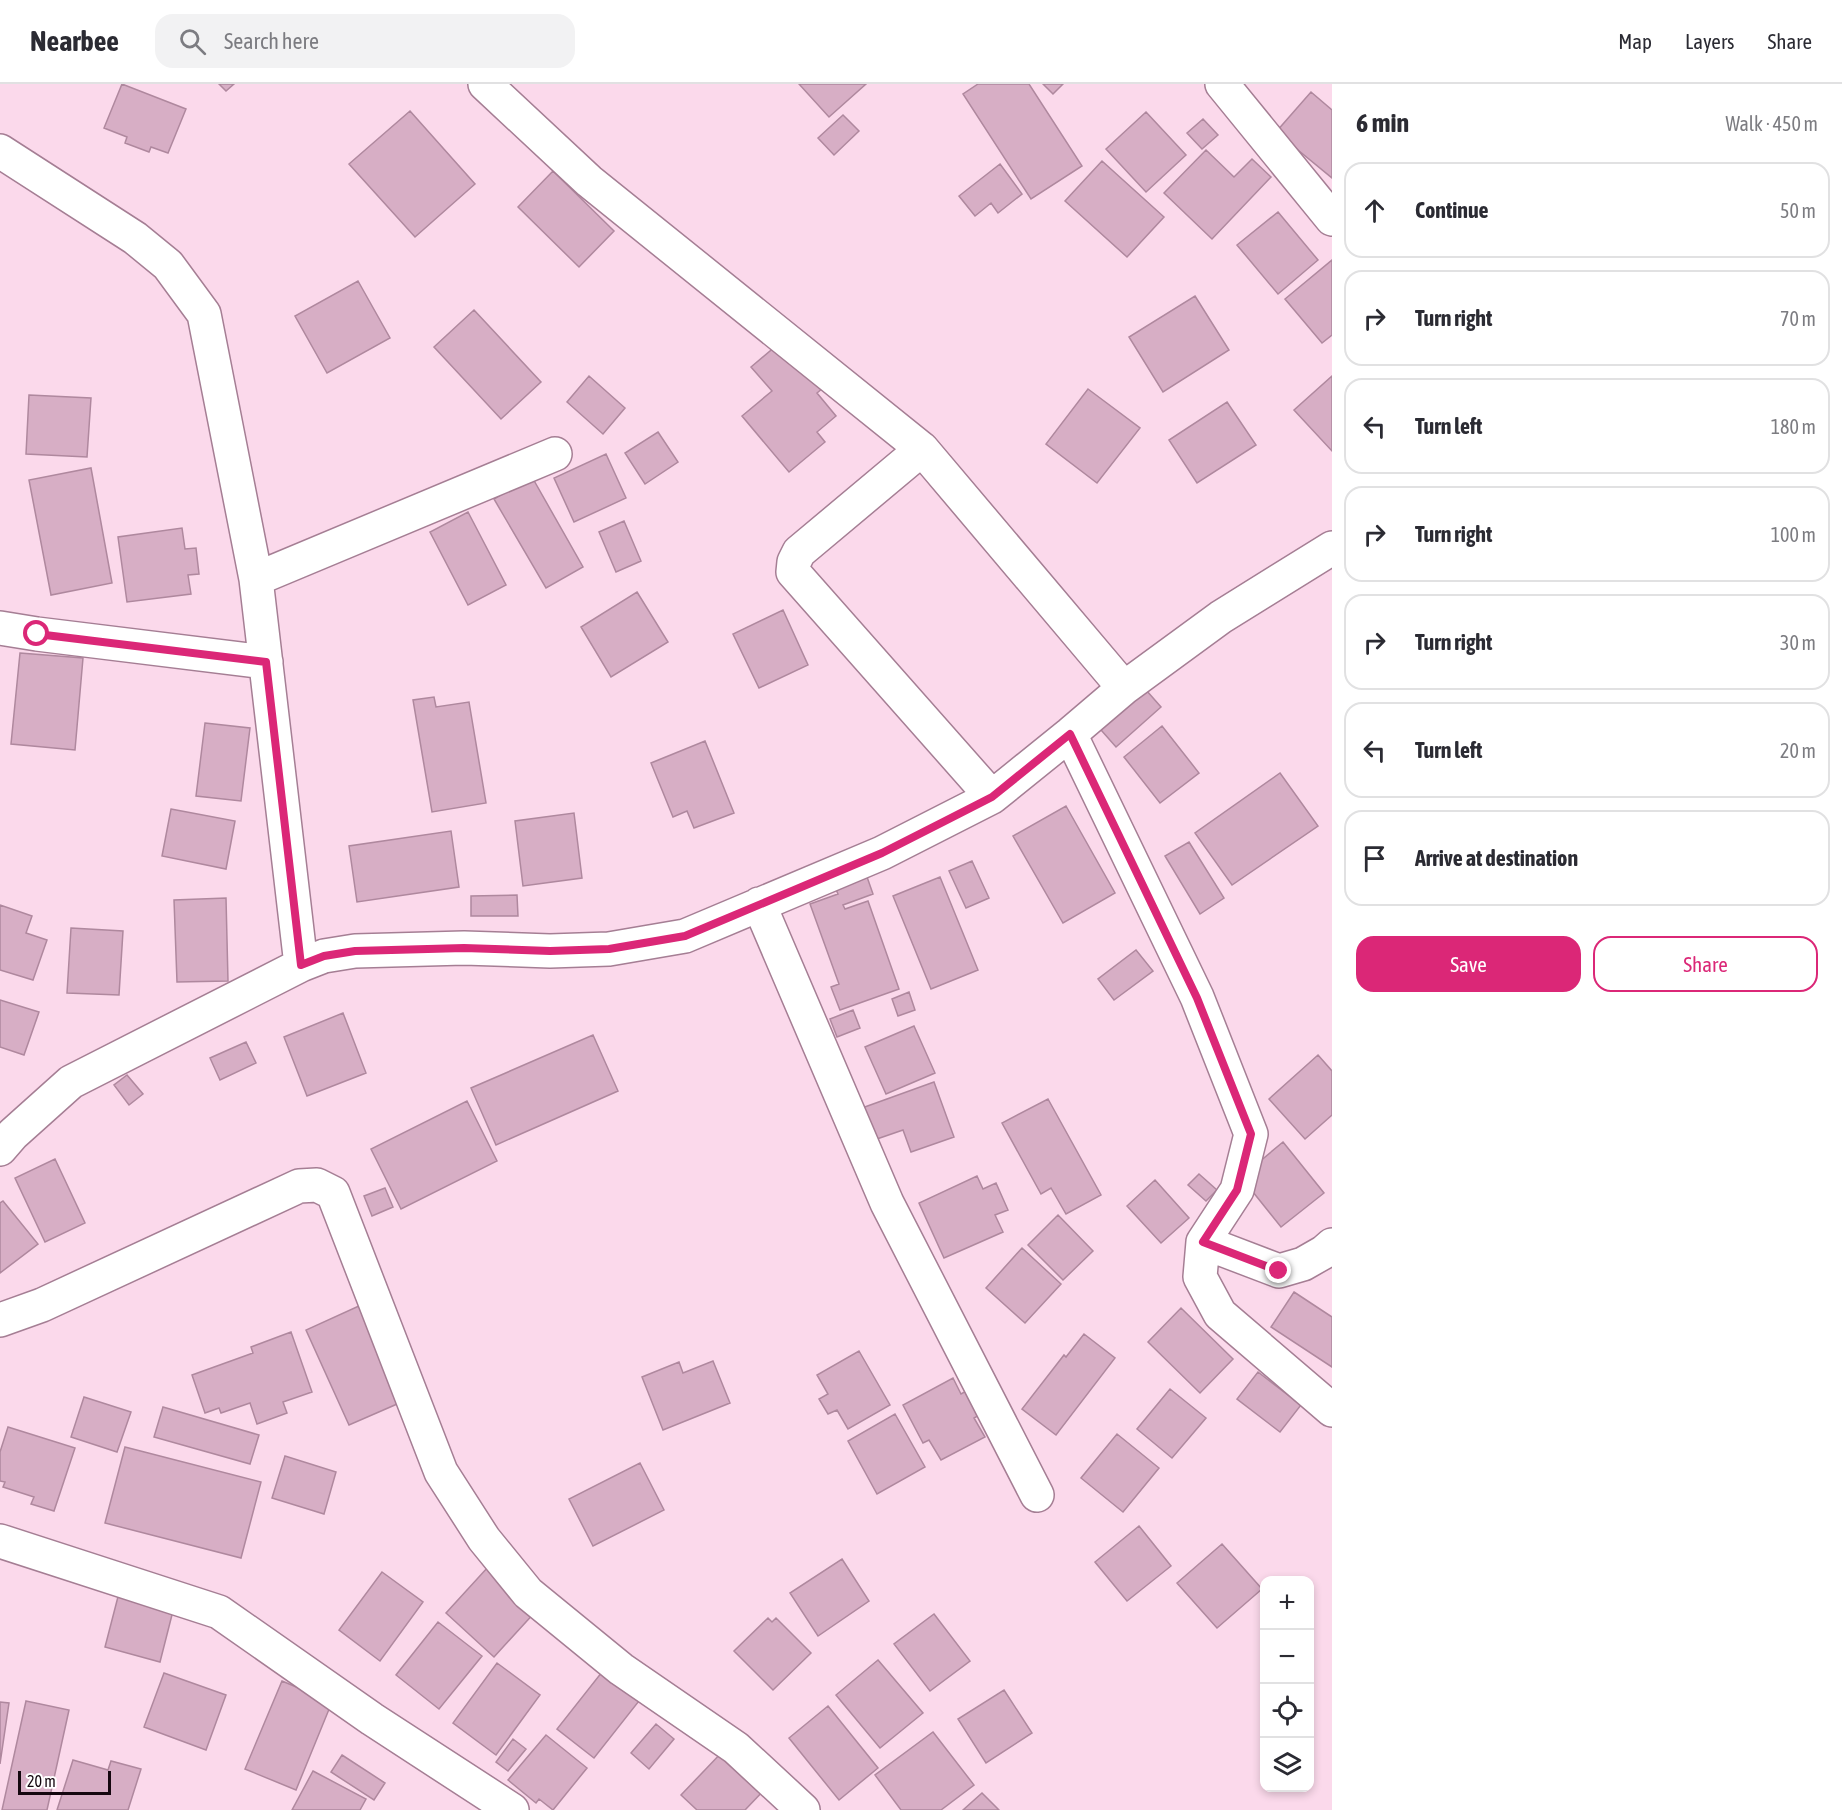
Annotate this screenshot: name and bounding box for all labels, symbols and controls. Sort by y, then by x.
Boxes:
search box [155,14,575,68]
text: Nearbee [30,25,119,57]
icon: search [176,25,209,58]
text: Search here [224,28,319,54]
text: Map [1618,29,1652,53]
text: Layers [1685,29,1735,53]
text: Share [1768,29,1812,53]
text: 6 min [1356,108,1409,138]
text: Walk · 450 m [1726,112,1818,135]
icon: ahead [1358,194,1391,227]
text: Continue [1415,197,1489,223]
text: 50 m [1780,199,1816,222]
icon: right [1358,302,1391,335]
text: Turn right [1415,305,1492,331]
text: 70 m [1780,307,1816,330]
icon: left [1358,410,1391,443]
text: Turn left [1415,413,1482,439]
text: 180 m [1771,415,1816,438]
icon: right [1358,518,1391,551]
text: Turn right [1415,521,1492,547]
text: 100 m [1771,523,1816,546]
route start [23,620,49,646]
icon: right [1358,626,1391,659]
text: Turn right [1415,629,1492,655]
text: 30 m [1780,631,1816,654]
icon: left [1358,734,1391,767]
text: Turn left [1415,737,1482,763]
text: 20 m [1780,739,1816,762]
icon: arrive [1358,842,1391,875]
text: Arrive at destination [1415,845,1578,871]
button: Save [1356,936,1581,992]
button: Share [1593,936,1818,992]
route end [1265,1257,1291,1283]
map controls [1260,1576,1314,1792]
button: + [1260,1576,1314,1630]
button: − [1260,1630,1314,1684]
button: locate [1260,1684,1314,1738]
button: layers [1260,1738,1314,1792]
scale bar [18,1768,111,1796]
text: 20 m [27,1772,56,1790]

